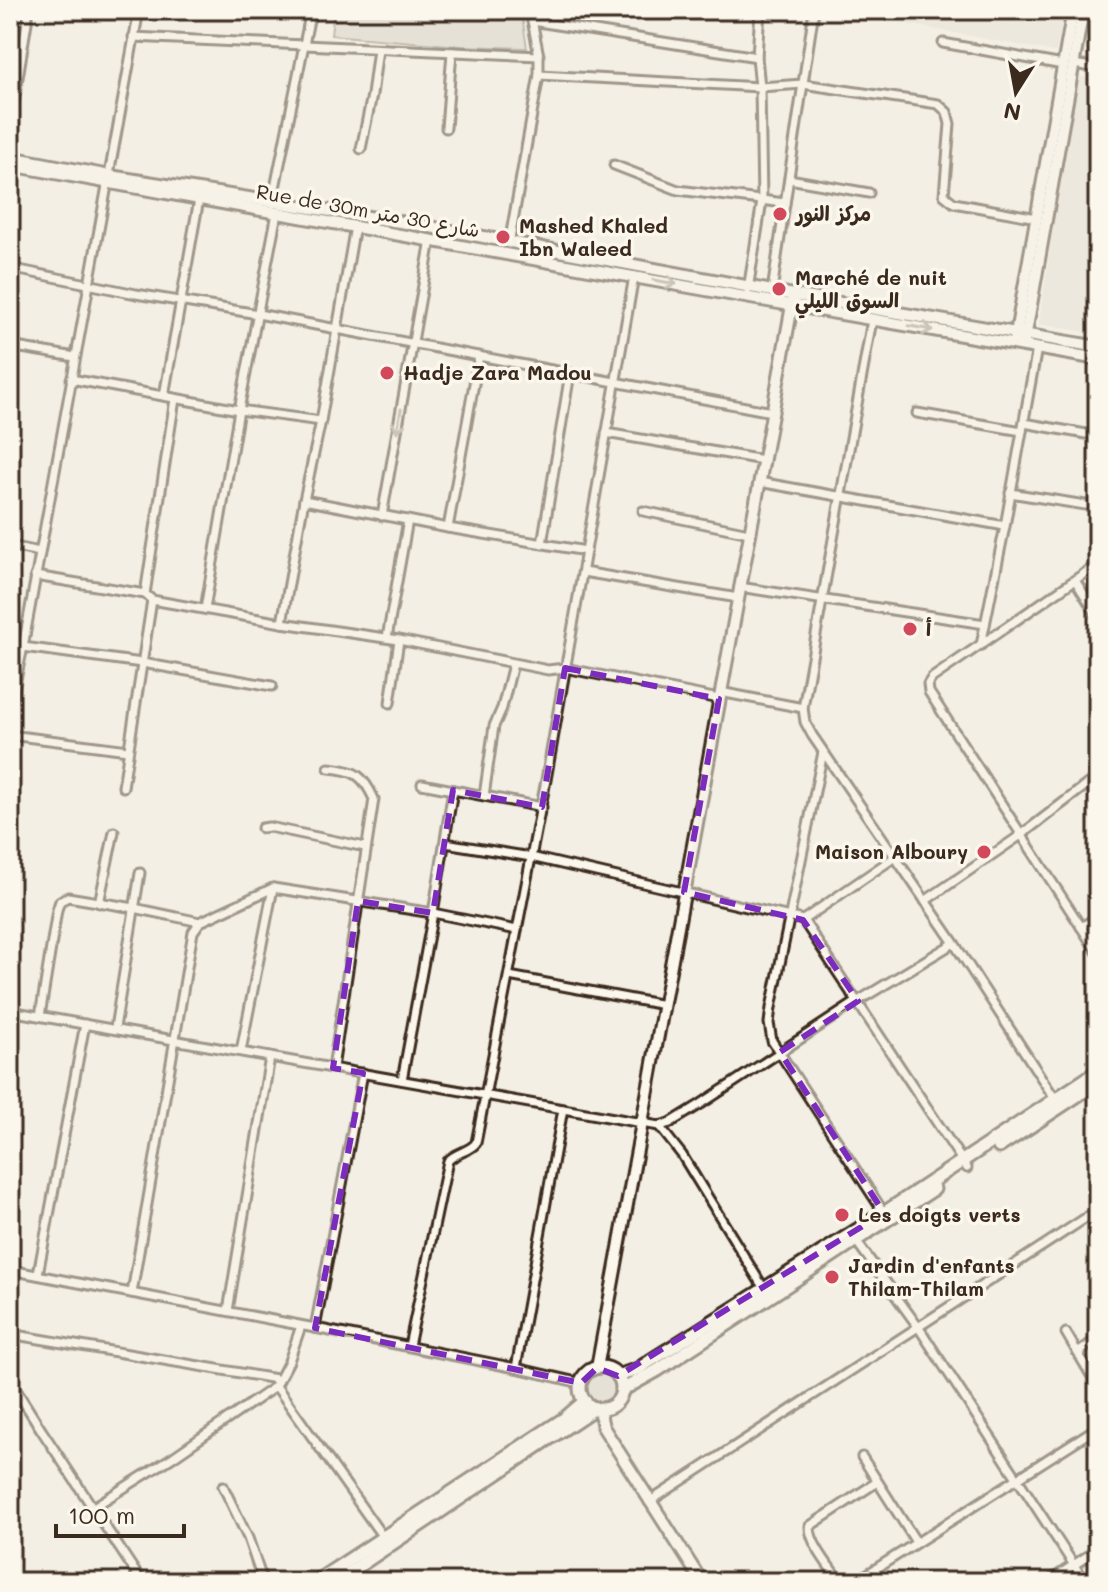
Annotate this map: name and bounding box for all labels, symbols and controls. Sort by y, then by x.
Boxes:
north arrow [976,52,1056,132]
text: N [1001,96,1023,128]
street label: Rue de 30m شارع 30 متر [254,178,482,244]
place label: مركز النور [794,200,871,228]
marker: مركز النور [771,205,789,223]
place label: Mashed Khaled Ibn Waleed [519,212,668,261]
marker: Mashed Khaled Ibn Waleed [494,228,512,246]
place label: Marché de nuit السوق الليلي [795,264,947,319]
one-way arrow [652,276,678,291]
marker: Marché de nuit السوق الليلي [770,280,788,298]
one-way arrow [908,322,934,337]
place label: Hadje Zara Madou [403,359,592,385]
marker: Hadje Zara Madou [378,364,396,382]
one-way arrow [391,407,406,433]
place label: أ [926,615,932,641]
marker: أ [901,620,919,638]
place label: Maison Alboury [815,838,968,864]
marker: Maison Alboury [975,843,993,861]
place label: Les doigts verts [858,1201,1021,1227]
marker: Les doigts verts [833,1206,851,1224]
place label: Jardin d'enfants Thilam-Thilam [848,1252,1015,1301]
marker: Jardin d'enfants Thilam-Thilam [823,1268,841,1286]
scale bar [56,1488,184,1538]
text: 100 m [68,1499,135,1530]

